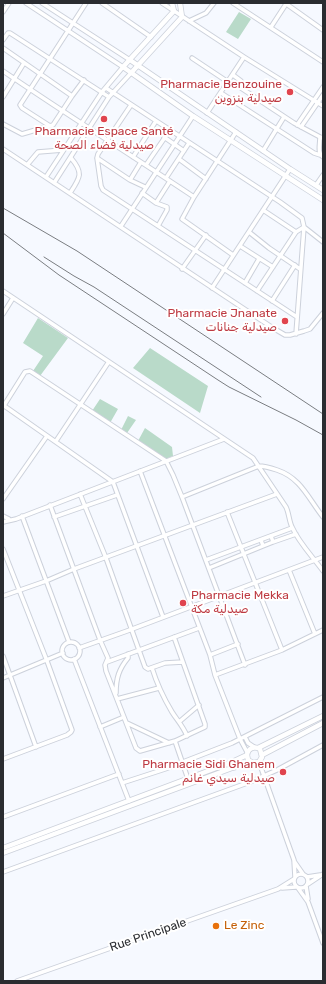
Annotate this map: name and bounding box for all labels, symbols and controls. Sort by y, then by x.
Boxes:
place label: Pharmacie Benzouine صيدلية بنزوين [160,78,282,106]
marker: Pharmacie Benzouine صيدلية بنزوين [285,87,295,97]
marker: Pharmacie Espace Santé صيدلية فضاء الصحة [99,114,109,124]
place label: Pharmacie Espace Santé صيدلية فضاء الصحة [35,125,173,153]
place label: Pharmacie Jnanate صيدلية جنانات [168,307,277,335]
marker: Pharmacie Jnanate صيدلية جنانات [280,316,290,326]
place label: Pharmacie Mekka صيدلية مكة [191,589,289,617]
marker: Pharmacie Mekka صيدلية مكة [178,598,188,608]
place label: Pharmacie Sidi Ghanem صيدلية سيدي غانم [142,758,275,786]
marker: Pharmacie Sidi Ghanem صيدلية سيدي غانم [278,767,288,777]
street label: Rue Principale [108,915,188,955]
place label: Le Zinc [224,919,264,933]
marker: Le Zinc [211,921,221,931]

